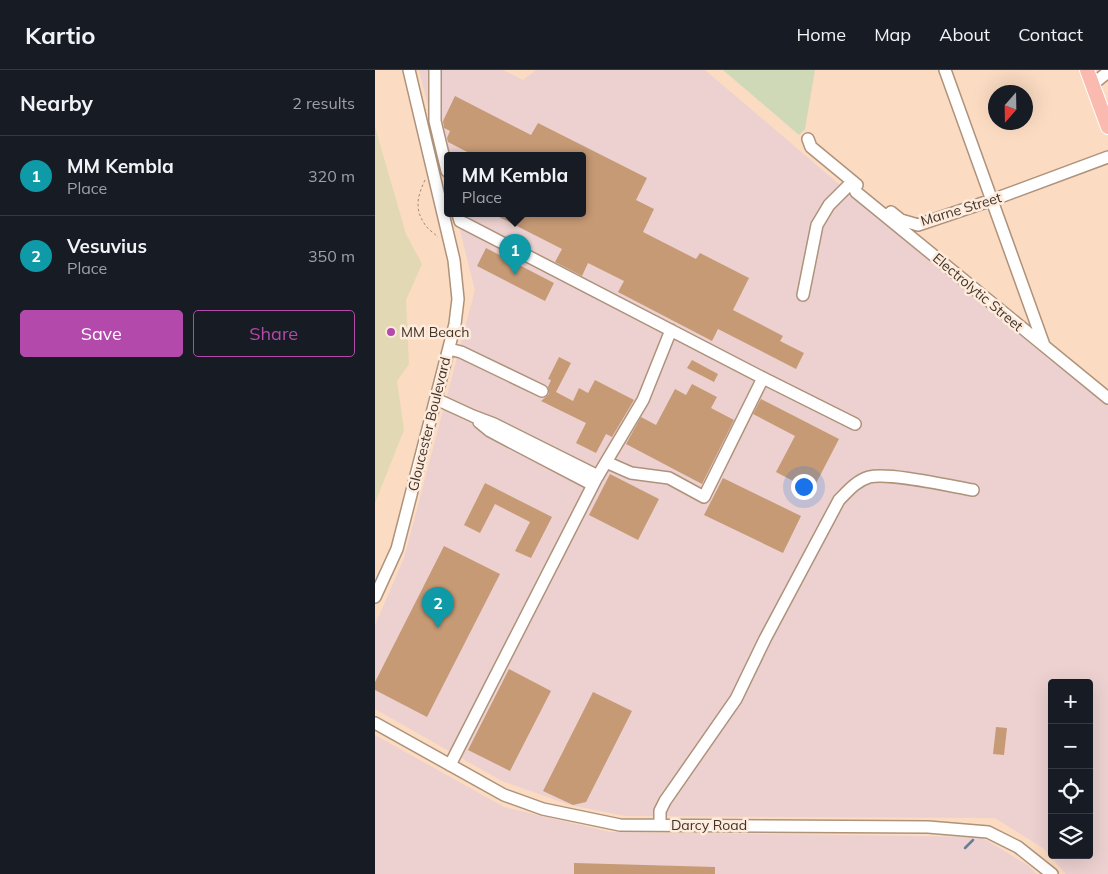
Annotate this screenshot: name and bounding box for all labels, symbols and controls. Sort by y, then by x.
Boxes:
text: Kartio [25,20,96,50]
text: Home [796,23,846,46]
text: Map [874,23,911,46]
text: About [939,23,990,46]
text: Contact [1018,23,1083,46]
north arrow [988,85,1033,130]
text: Nearby [20,90,93,116]
text: 2 results [292,93,355,113]
popup [444,152,586,217]
text: MM Kembla [67,154,174,178]
text: MM Kembla [462,163,568,187]
text: 1 [31,166,41,186]
text: 320 m [308,166,355,186]
text: Place [67,178,107,198]
text: Place [462,187,502,207]
street label: Marne Street [918,188,1004,230]
text: Vesuvius [67,234,147,258]
pin: 1 [499,234,531,275]
text: 2 [31,246,41,266]
text: 350 m [308,246,355,266]
street label: Electrolytic Street [929,249,1027,335]
text: Place [67,258,107,278]
button: Save [20,310,183,357]
button: Share [193,310,355,357]
place label: MM Beach [401,323,469,341]
marker: MM Beach [385,326,397,338]
street label: Gloucester Boulevard [404,355,454,493]
your location [791,474,817,500]
pin: 2 [422,587,454,628]
map controls [1048,679,1093,859]
button: + [1048,679,1093,724]
button: − [1048,724,1093,769]
button: locate [1048,769,1093,814]
button: layers [1048,814,1093,859]
street label: Darcy Road [671,816,747,834]

